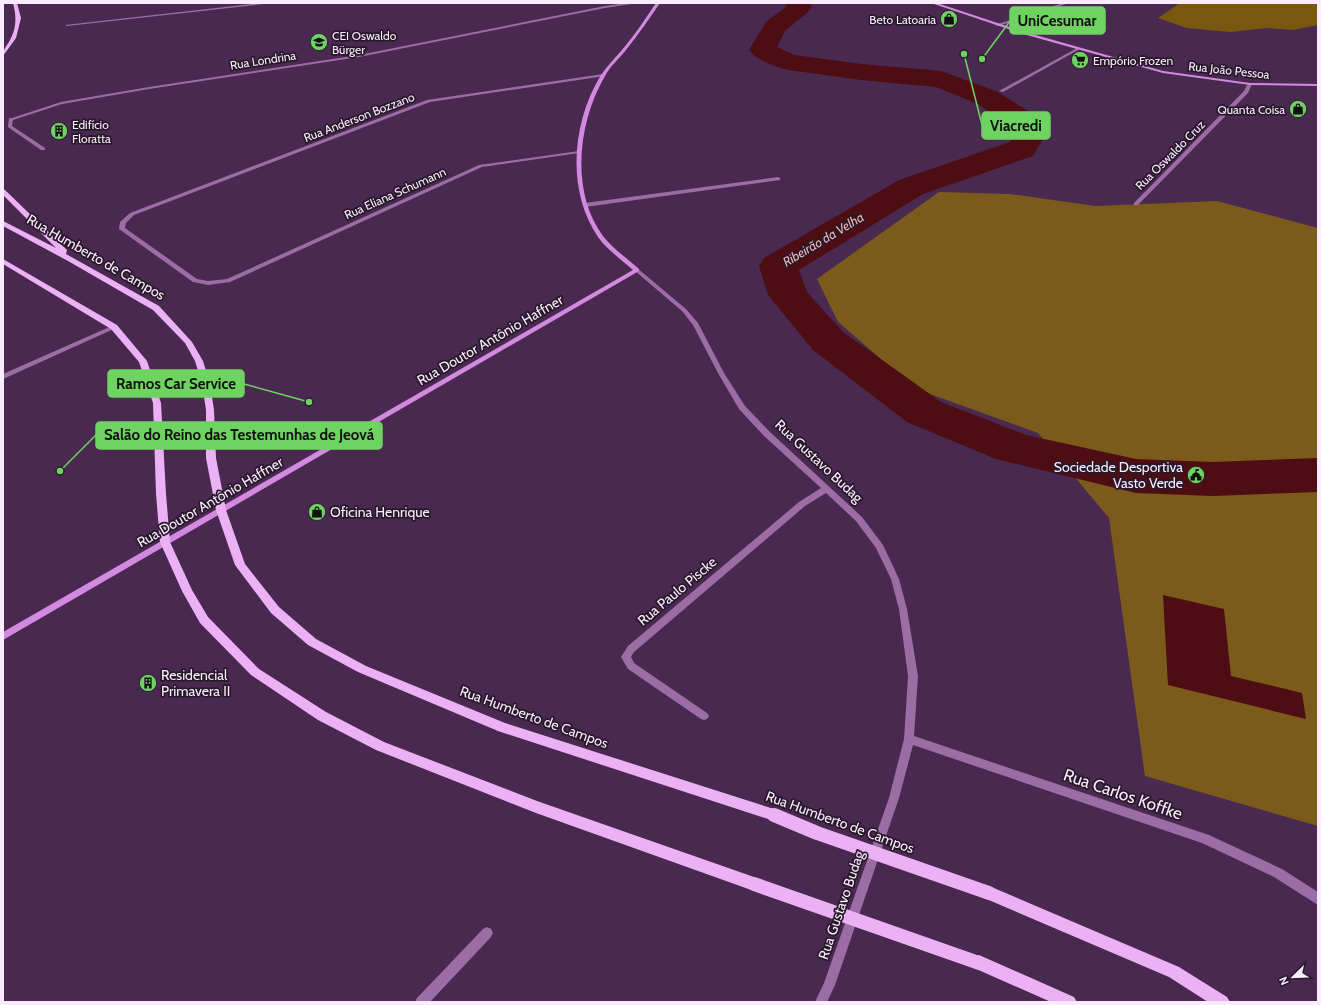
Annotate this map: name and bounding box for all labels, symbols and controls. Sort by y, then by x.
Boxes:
callout: UniCesumar [1010,7,1105,34]
shop icon: Beto Latoaria [939,9,959,29]
place label: Beto Latoaria [869,12,936,27]
text: UniCesumar [1017,12,1097,30]
place label: CEI Oswaldo Bürger [332,28,397,57]
school or university icon: CEI Oswaldo Bürger [309,32,329,52]
street label: Rua Londrina [229,47,297,73]
supermarket icon: Empório Frozen [1070,50,1090,70]
place label: Empório Frozen [1093,53,1174,68]
street label: Rua João Pessoa [1188,58,1271,82]
street label: Rua Anderson Bozzano [301,89,417,145]
shop icon: Quanta Coisa [1288,99,1308,119]
place label: Quanta Coisa [1218,102,1285,117]
callout: Viacredi [982,112,1050,139]
place label: Edifício Floratta [72,117,111,146]
text: Viacredi [990,117,1042,135]
street label: Rua Oswaldo Cruz [1132,117,1208,193]
building icon: Edifício Floratta [49,121,69,141]
street label: Rua Eliana Schumann [342,164,448,222]
water label: Ribeirão da Velha [779,208,867,270]
street label: Rua Humberto de Campos [24,210,169,304]
street label: Rua Doutor Antônio Haffner [414,290,567,389]
callout: Ramos Car Service [108,370,244,397]
text: Ramos Car Service [116,375,236,393]
street label: Rua Gustavo Budag [771,416,868,507]
callout: Salão do Reino das Testemunhas de Jeová [96,422,382,449]
text: Salão do Reino das Testemunhas de Jeová [104,426,375,444]
street label: Rua Doutor Antônio Haffner [134,452,287,551]
place label: Sociedade Desportiva Vasto Verde [1054,458,1183,492]
public building icon: Sociedade Desportiva Vasto Verde [1186,465,1206,485]
shop icon: Oficina Henrique [307,502,327,522]
place label: Oficina Henrique [330,503,430,521]
street label: Rua Paulo Piscke [634,553,720,629]
place label: Residencial Primavera II [161,666,230,700]
building icon: Residencial Primavera II [138,673,158,693]
street label: Rua Humberto de Campos [457,682,611,752]
street label: Rua Carlos Koffke [1061,764,1185,824]
street label: Rua Humberto de Campos [763,787,917,857]
street label: Rua Gustavo Budag [814,847,868,962]
north arrow [1273,957,1313,997]
text: N [1276,975,1292,987]

